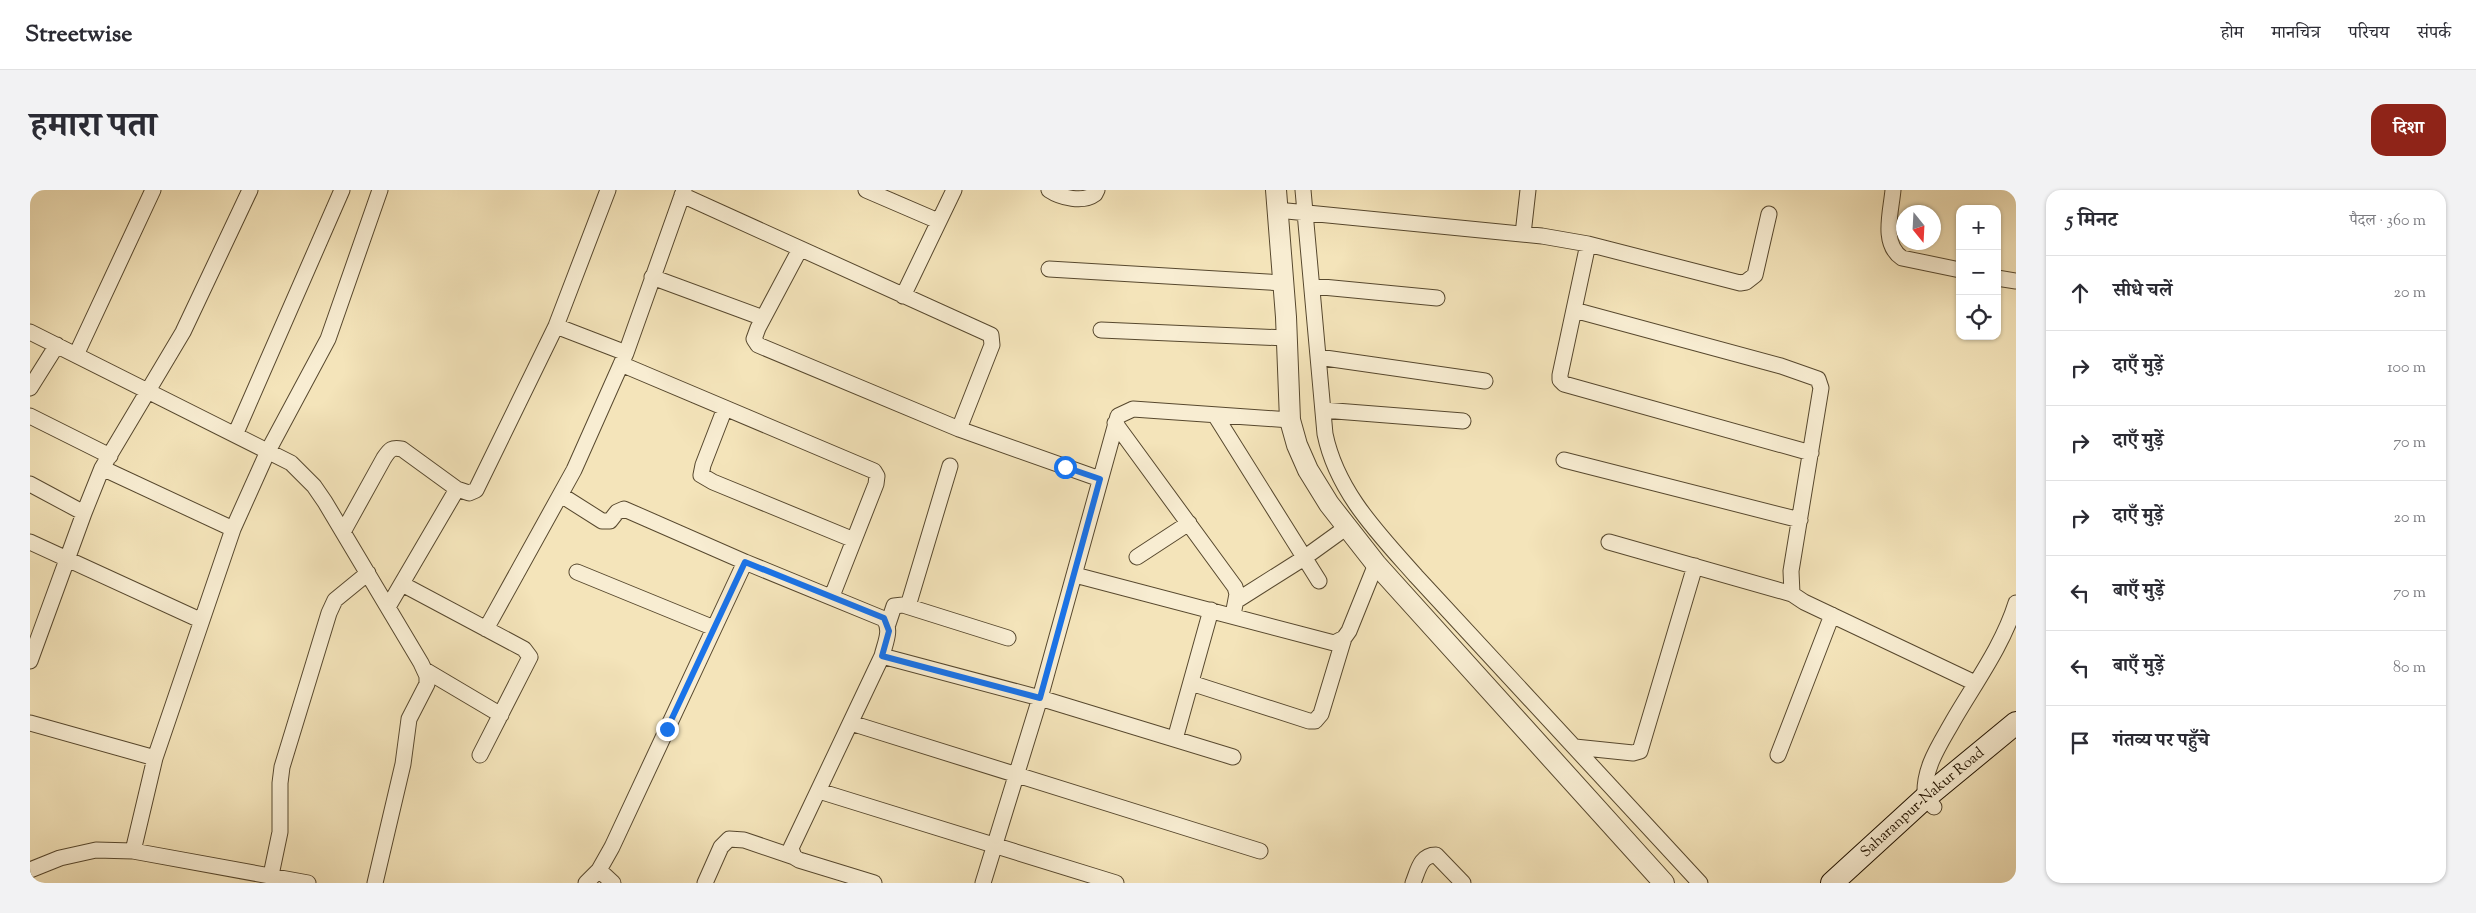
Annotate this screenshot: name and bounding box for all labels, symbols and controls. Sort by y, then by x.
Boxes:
text: Streetwise [25,18,132,52]
text: होम [2221,21,2244,47]
text: मानचित्र [2272,21,2320,47]
text: परिचय [2348,21,2389,47]
text: संपर्क [2417,21,2451,47]
text: हमारा पता [30,102,157,153]
button: दिशा [2371,104,2446,156]
north arrow [1896,205,1941,250]
map controls [1956,205,2001,340]
button: + [1956,205,2001,250]
text: 5 मिनट [2066,206,2117,236]
text: पैदल · 360 m [2350,210,2426,233]
button: − [1956,250,2001,295]
text: सीधे चलें [2113,278,2172,305]
icon: ahead [2066,279,2094,307]
text: 20 m [2393,282,2426,305]
button: locate [1956,295,2001,340]
text: दाएँ मुड़ें [2113,353,2164,380]
icon: right [2066,354,2094,382]
text: 100 m [2387,357,2426,380]
text: दाएँ मुड़ें [2113,428,2164,455]
icon: right [2066,429,2094,457]
text: 70 m [2393,432,2426,455]
route start [1054,456,1077,479]
text: दाएँ मुड़ें [2113,503,2164,530]
icon: right [2066,504,2094,532]
text: 20 m [2393,507,2426,530]
text: बाएँ मुड़ें [2113,578,2164,605]
icon: left [2066,579,2094,607]
text: 70 m [2393,582,2426,605]
text: बाएँ मुड़ें [2113,653,2164,680]
icon: left [2066,654,2094,682]
text: 80 m [2393,657,2426,680]
route end [656,718,679,741]
text: गंतव्य पर पहुँचे [2113,728,2209,755]
icon: arrive [2066,729,2094,757]
street label: Saharanpur-Nakur Road [1856,742,1989,862]

